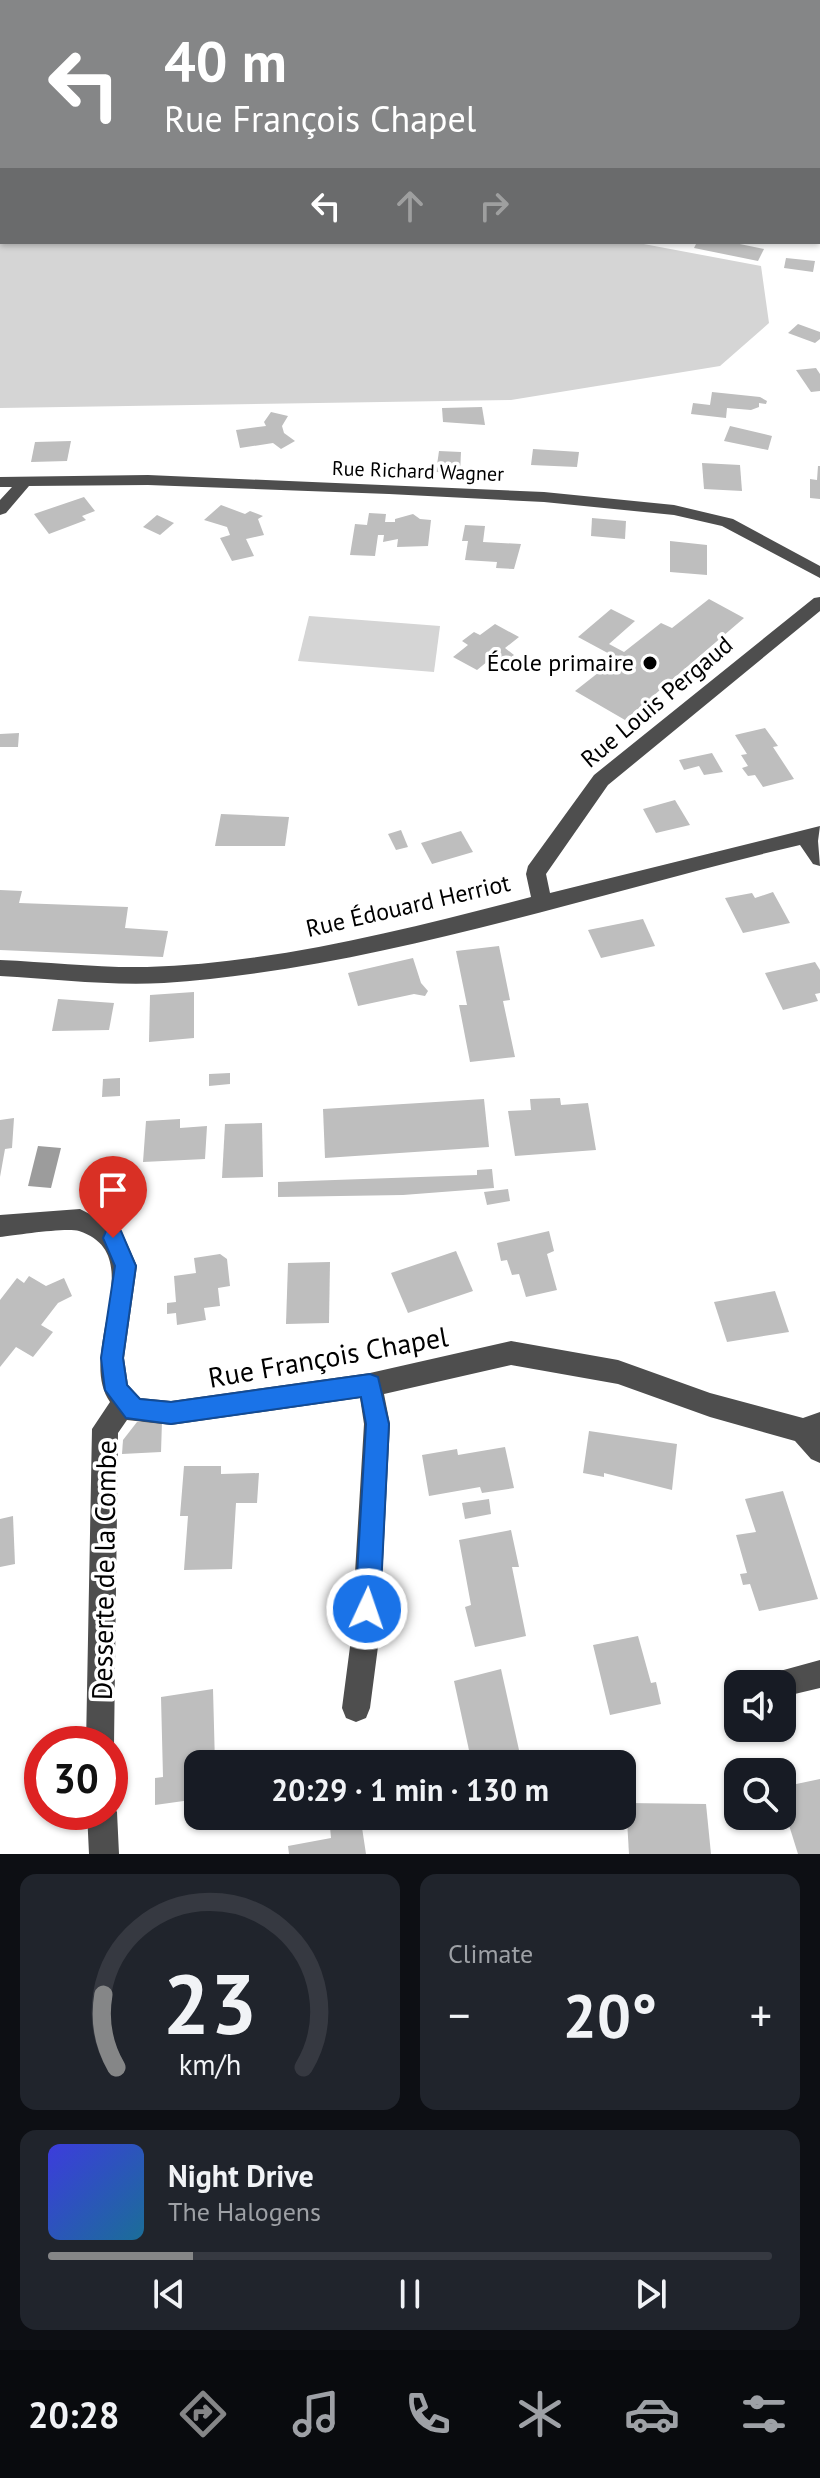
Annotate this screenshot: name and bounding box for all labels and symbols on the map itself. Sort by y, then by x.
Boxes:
street label: Rue Richard Wagner [332,455,505,487]
street label: Rue Louis Pergaud [574,629,739,774]
place label: École primaire [487,647,634,678]
marker: École primaire [641,654,659,672]
street label: Rue Édouard Herriot [303,867,513,944]
pin [79,1156,147,1238]
street label: Rue François Chapel [205,1317,451,1396]
street label: Desserte de la Combe [83,1440,124,1700]
position arrow [325,1567,409,1651]
speed limit sign: 30 [24,1726,128,1830]

